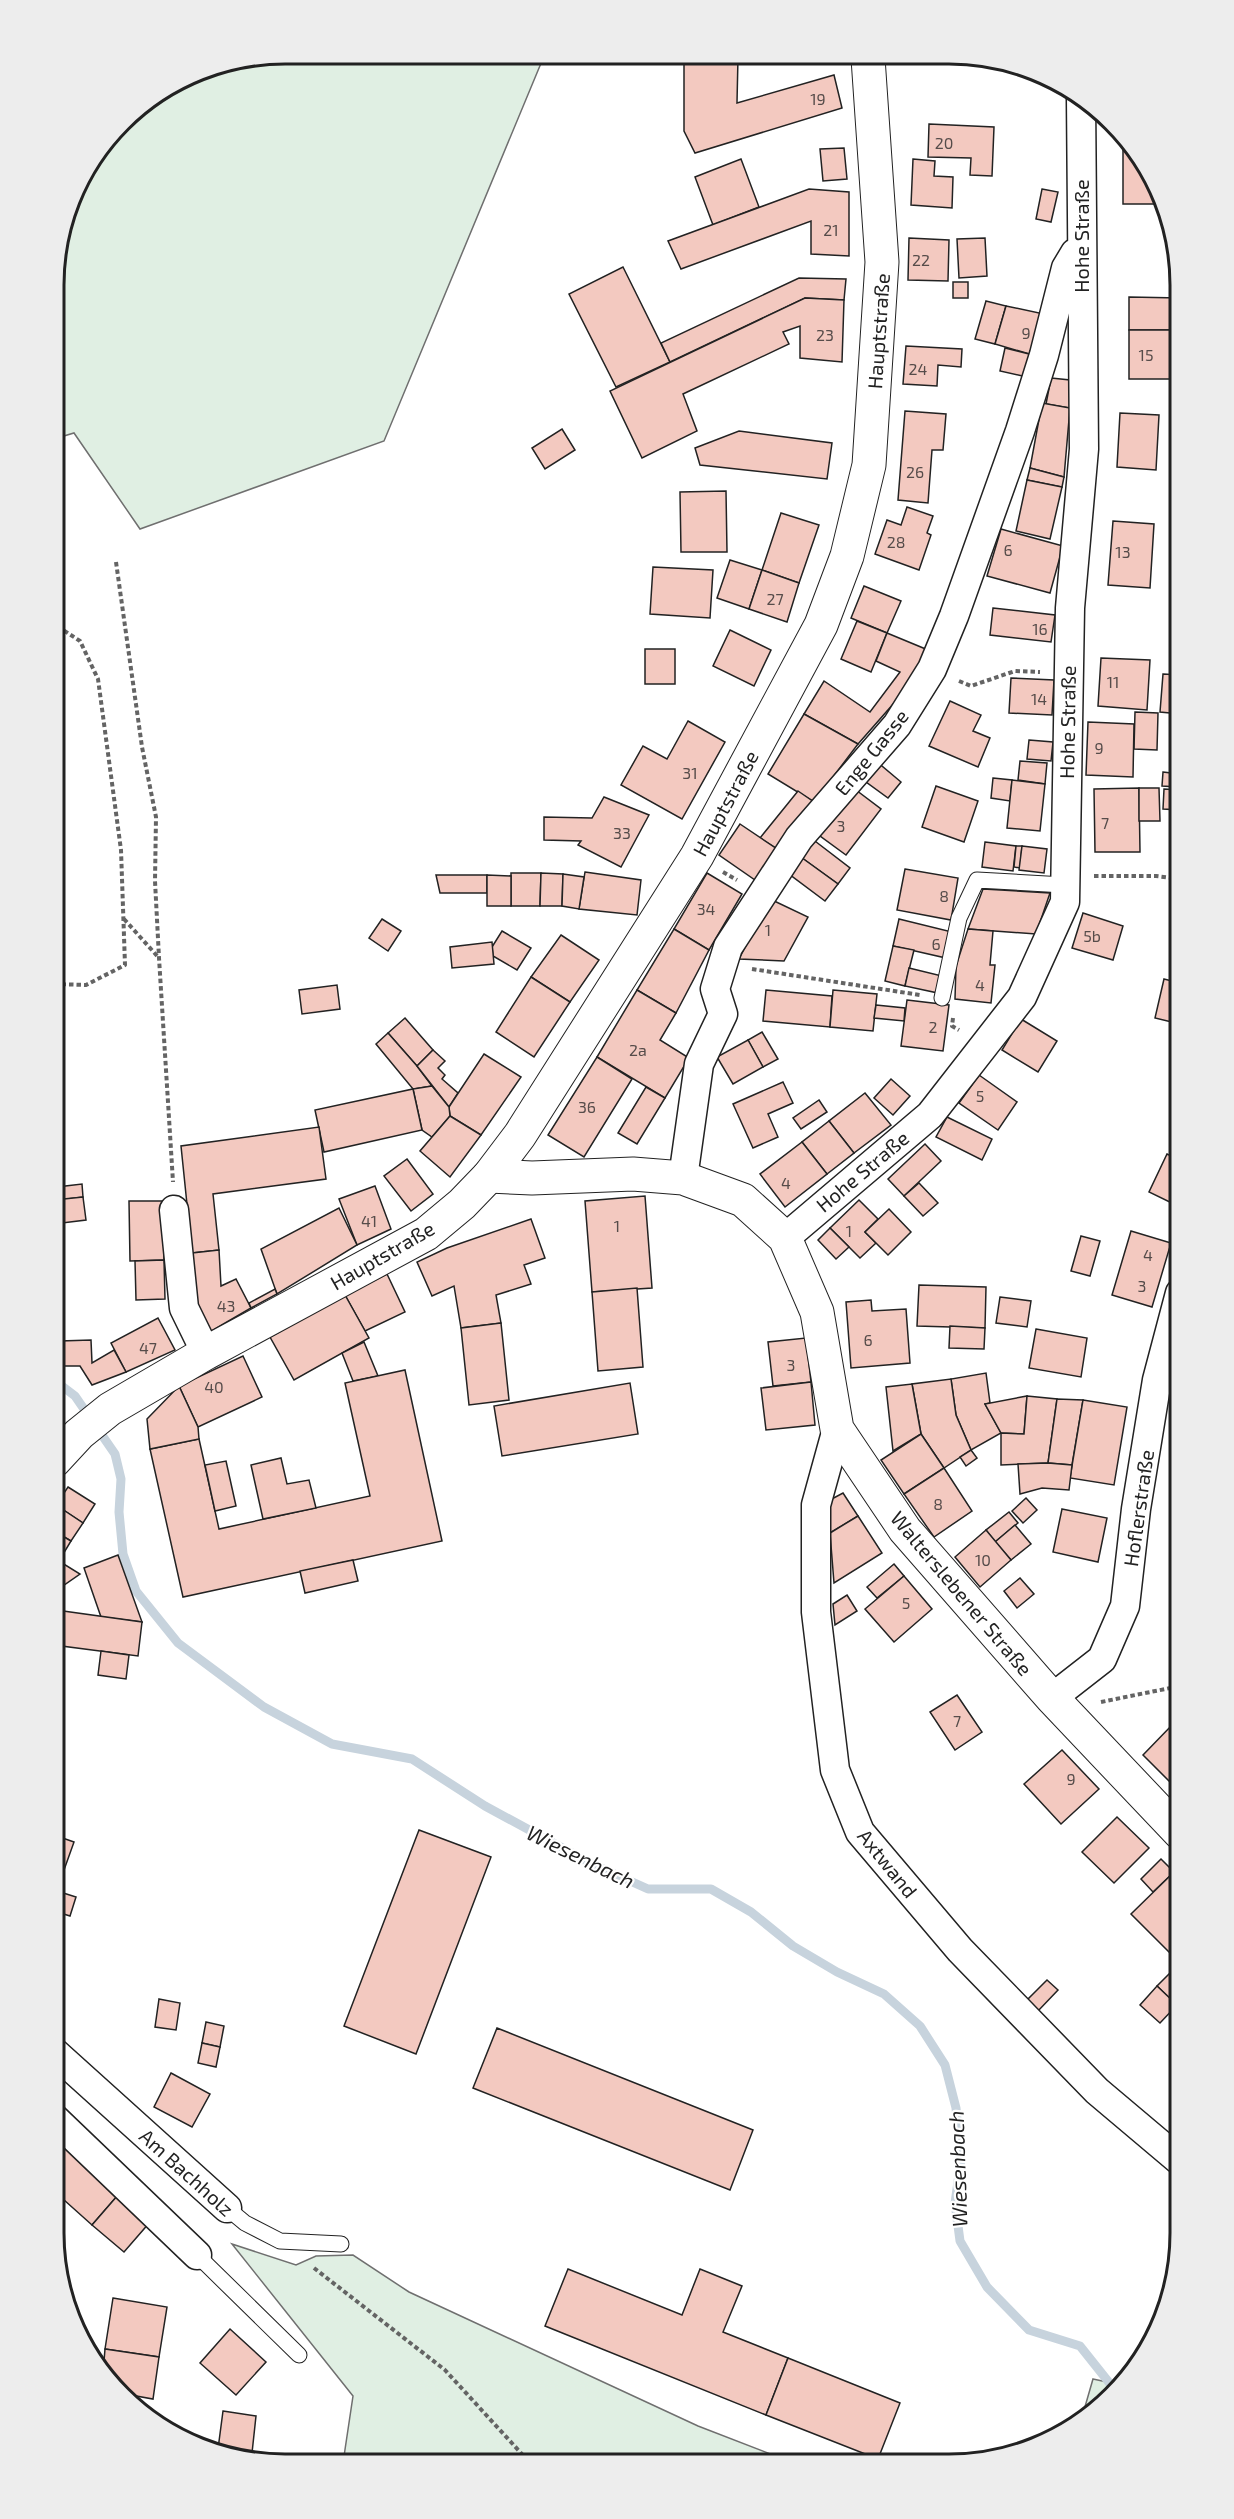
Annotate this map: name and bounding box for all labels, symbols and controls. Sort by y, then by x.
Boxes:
house number: 19 [810,89,826,108]
house number: 20 [935,133,953,152]
street label: Hohe Straße [1069,179,1093,293]
house number: 21 [823,220,839,239]
house number: 22 [912,250,930,269]
street label: Hauptstraße [862,272,894,390]
house number: 9 [1021,323,1031,342]
house number: 23 [816,325,834,344]
house number: 15 [1139,345,1153,364]
house number: 24 [909,359,928,378]
house number: 26 [906,462,924,481]
house number: 28 [887,532,905,551]
house number: 6 [1003,540,1013,559]
house number: 13 [1115,542,1131,561]
house number: 27 [766,589,784,608]
house number: 16 [1032,619,1048,638]
street label: Hohe Straße [1054,665,1080,779]
house number: 11 [1107,672,1119,691]
house number: 14 [1031,689,1047,708]
street label: Enge Gasse [829,704,913,800]
house number: 9 [1094,738,1104,757]
street label: Hauptstraße [687,746,763,860]
house number: 31 [682,763,698,782]
house number: 7 [1101,813,1109,832]
house number: 3 [837,816,845,835]
house number: 33 [613,823,631,842]
house number: 8 [939,886,949,905]
house number: 34 [697,899,716,918]
house number: 1 [765,920,771,939]
house number: 5b [1083,926,1101,945]
house number: 6 [931,934,941,953]
house number: 4 [975,975,985,994]
house number: 2 [929,1017,938,1036]
house number: 2a [629,1040,647,1059]
house number: 5 [976,1086,984,1105]
house number: 36 [578,1097,596,1116]
street label: Hohe Straße [811,1125,913,1217]
house number: 4 [781,1173,791,1192]
house number: 41 [361,1211,377,1230]
street label: Hauptstraße [326,1216,438,1294]
house number: 1 [614,1216,620,1235]
house number: 1 [846,1221,852,1240]
house number: 4 [1143,1245,1153,1264]
house number: 3 [1138,1276,1146,1295]
house number: 43 [217,1296,235,1315]
house number: 6 [863,1330,873,1349]
house number: 47 [139,1338,157,1357]
house number: 3 [787,1355,795,1374]
house number: 40 [204,1377,224,1396]
street label: Hoflerstraße [1118,1448,1158,1568]
house number: 8 [933,1494,943,1513]
street label: Walterslebener Straße [886,1506,1038,1680]
house number: 10 [975,1550,991,1569]
house number: 5 [902,1593,910,1612]
house number: 7 [953,1711,961,1730]
house number: 9 [1066,1769,1076,1788]
water label: Wiesenbach [523,1819,639,1893]
street label: Axtwand [853,1824,923,1902]
water label: Wiesenbach [942,2110,972,2228]
street label: Am Bachholz [135,2123,239,2221]

